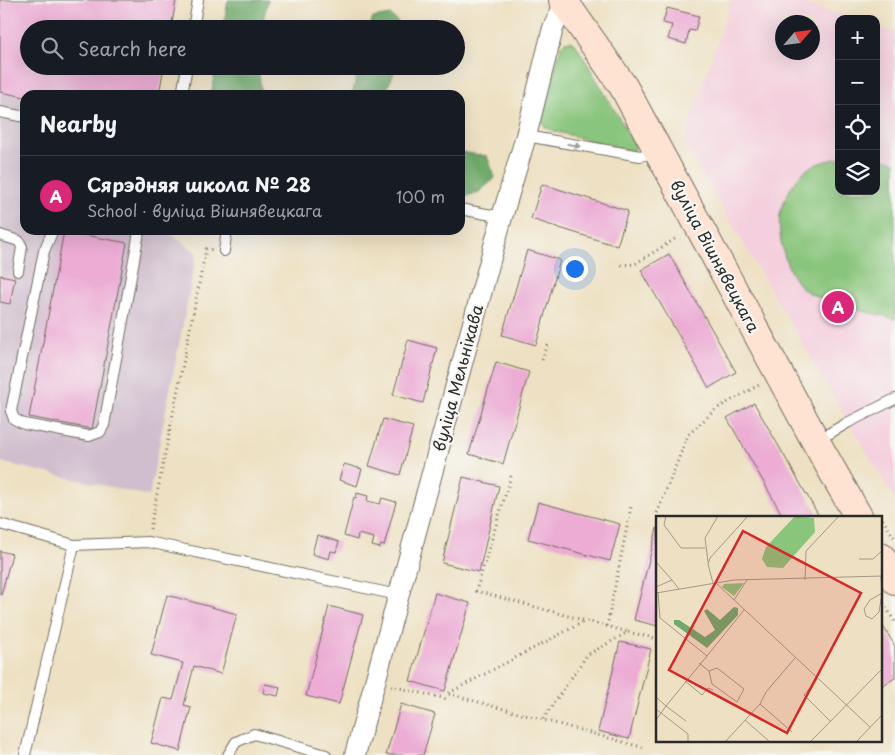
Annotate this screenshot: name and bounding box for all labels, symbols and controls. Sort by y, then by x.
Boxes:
north arrow [775,15,820,60]
map controls [835,15,880,195]
button: + [835,15,880,60]
search box [20,20,465,75]
icon: search [38,34,66,62]
text: Search here [78,34,187,62]
button: − [835,60,880,105]
button: locate [835,105,880,150]
text: Nearby [40,107,117,139]
one-way arrow [567,141,583,149]
button: layers [835,150,880,195]
text: Сярэдняя школа № 28 [87,170,311,198]
street label: вуліца Вішнявецкага [665,175,766,336]
text: A [50,184,62,208]
text: 100 m [396,184,445,208]
text: School · вуліца Вішнявецкага [87,198,322,222]
your location [562,256,588,282]
pin: A [822,288,854,326]
street label: вуліца Мельнікава [426,302,488,454]
inset map [656,516,882,742]

